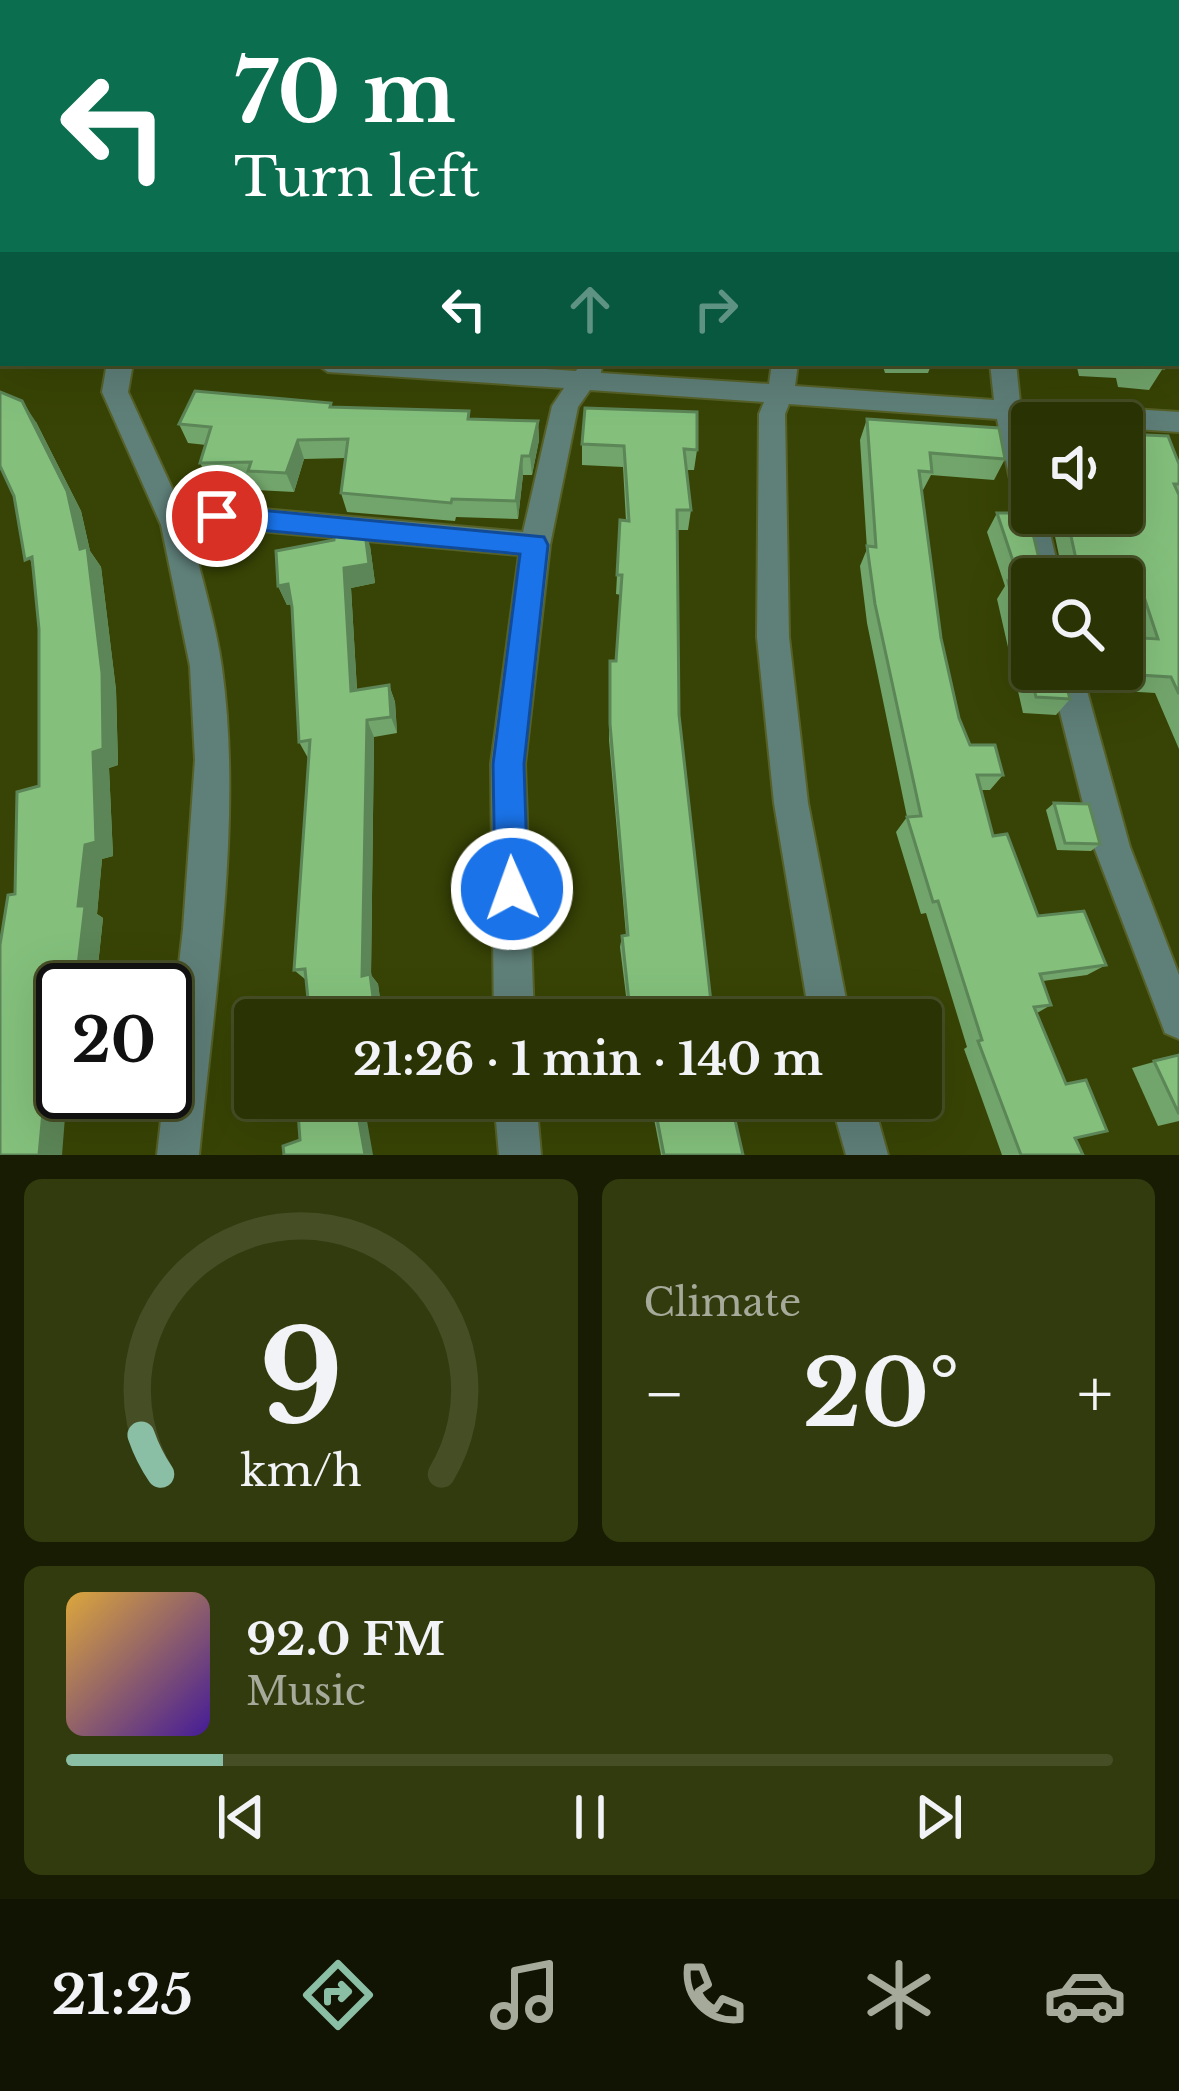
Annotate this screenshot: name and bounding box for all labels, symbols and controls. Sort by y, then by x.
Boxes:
text: 70 m [234,41,456,145]
icon: left [36,48,192,204]
text: Turn left [234,144,480,211]
icon: left [431,276,497,342]
icon: ahead [557,276,623,342]
icon: right [683,276,749,342]
map controls [1011,402,1143,690]
button: sound [1011,402,1143,534]
pin [166,465,268,567]
icon: arrive [184,483,250,549]
button: search [1011,558,1143,690]
position arrow [449,826,575,952]
speed limit sign: 20 [36,963,192,1119]
text: 21:26 · 1 min · 140 m [353,1031,823,1087]
text: Climate [644,1278,801,1327]
text: 9 [259,1302,343,1457]
text: 20° [803,1339,959,1450]
text: − [644,1353,685,1435]
text: + [1077,1353,1113,1435]
text: km/h [240,1443,362,1497]
text: 92.0 FM [246,1611,445,1667]
text: Music [246,1667,366,1716]
icon: previous [208,1784,274,1850]
icon: pause [557,1784,623,1850]
icon: next [906,1784,972,1850]
icon: directions [296,1953,380,2037]
icon: music [483,1953,567,2037]
icon: phone [670,1953,754,2037]
icon: climate [857,1953,941,2037]
icon: car [1043,1953,1127,2037]
text: 21:25 [51,1962,193,2029]

